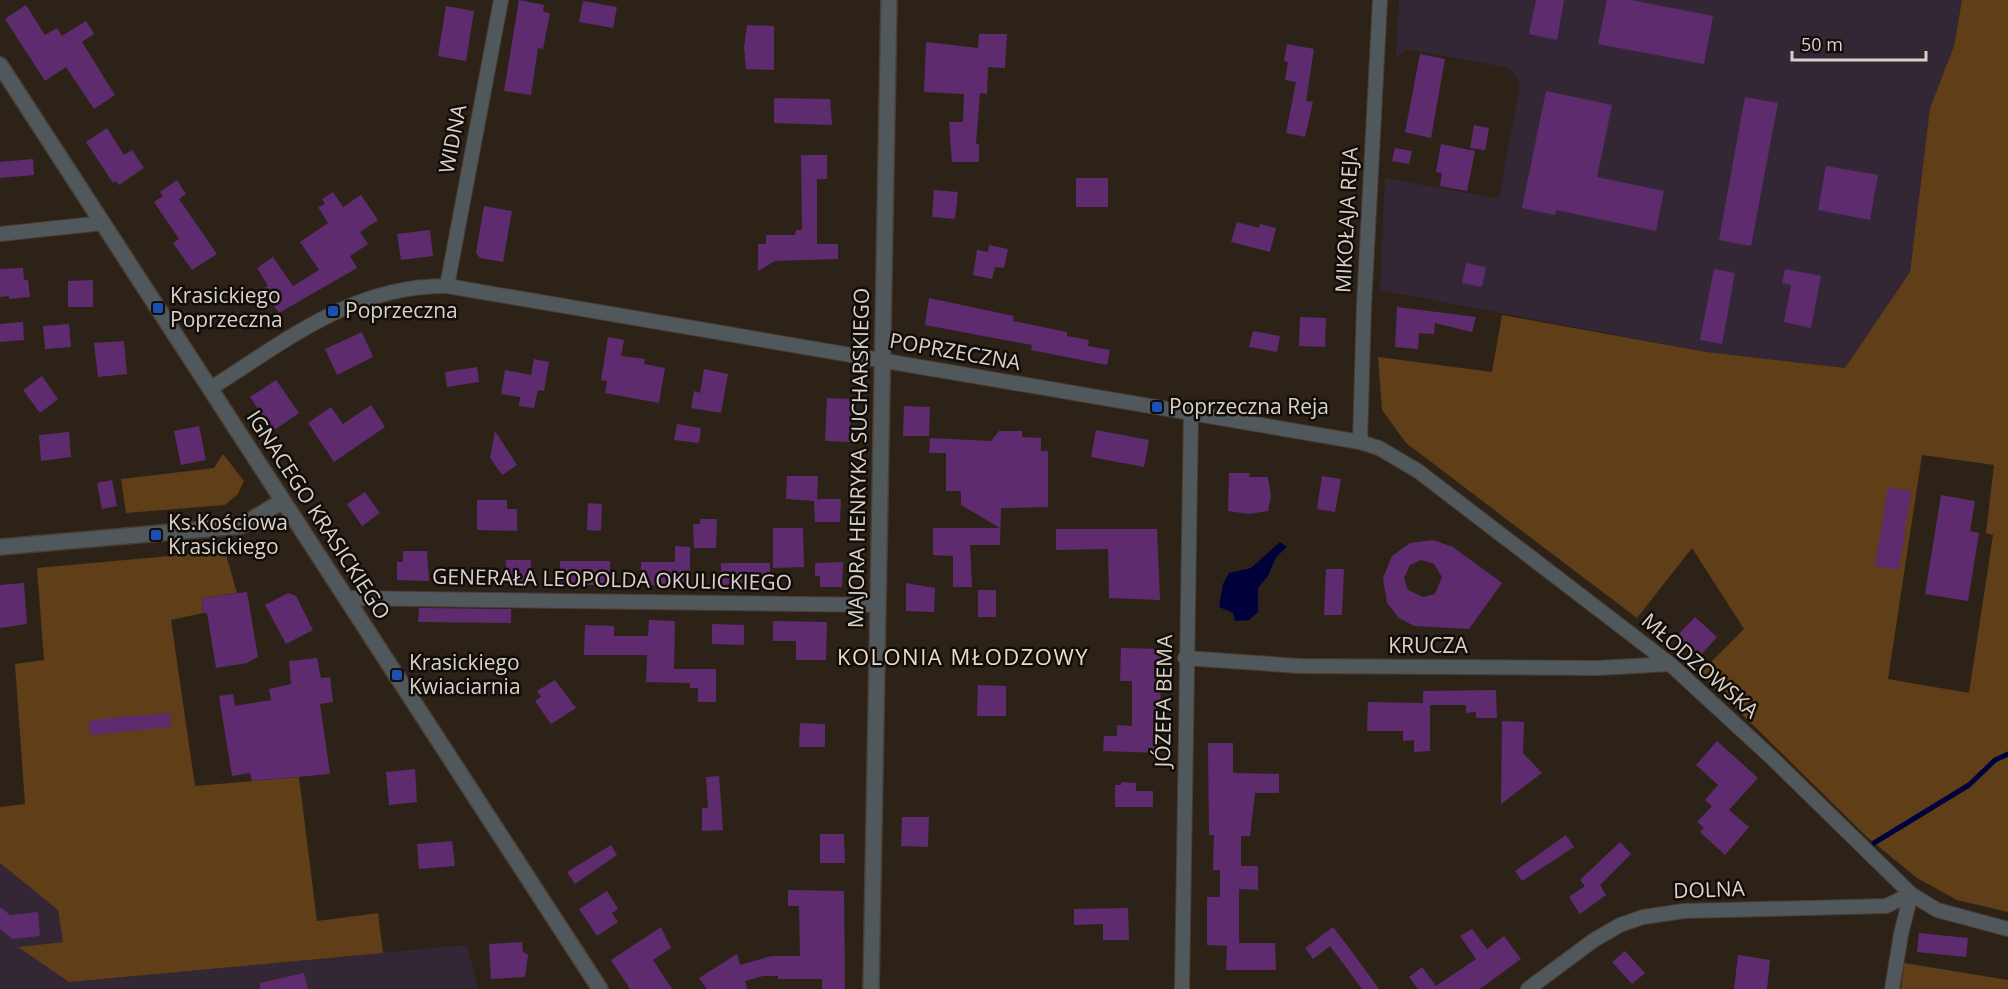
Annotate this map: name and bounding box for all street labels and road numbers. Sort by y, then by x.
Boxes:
street label: WIDNA [432,101,473,176]
street label: MIKOŁAJA REJA [1328,146,1364,294]
street label: MAJORA HENRYKA SUCHARSKIEGO [841,288,875,628]
street label: POPRZECZNA [887,326,1024,376]
street label: IGNACEGO KRASICKIEGO [241,405,397,624]
street label: GENERAŁA LEOPOLDA OKULICKIEGO [432,562,792,596]
street label: MŁODZOWSKA [1636,607,1766,724]
street label: KRUCZA [1388,631,1469,659]
street label: JÓZEFA BEMA [1148,634,1178,770]
street label: DOLNA [1673,874,1746,904]

